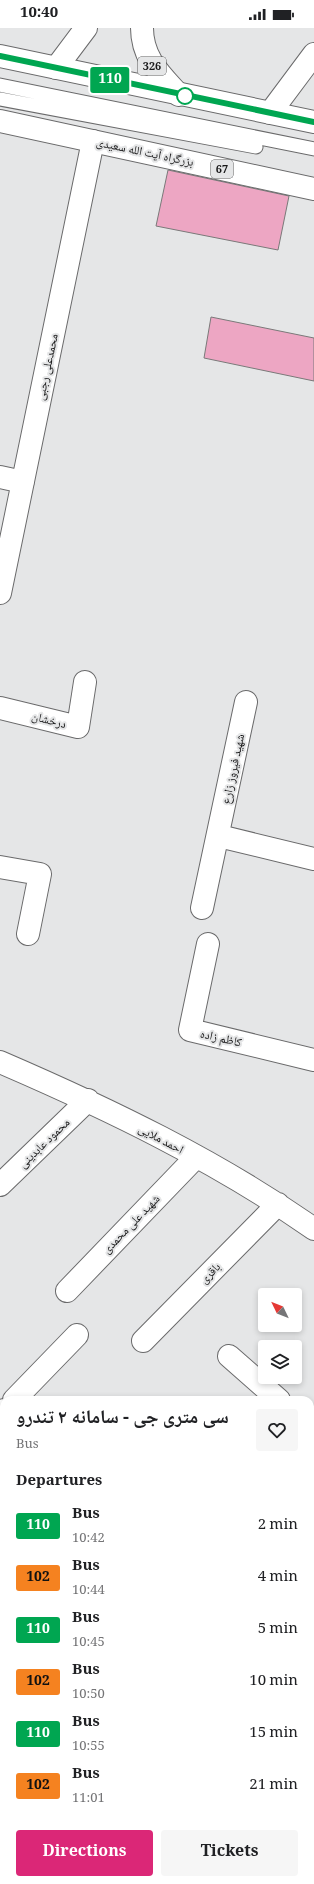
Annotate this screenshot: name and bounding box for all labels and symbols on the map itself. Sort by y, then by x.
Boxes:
road number: 326 [138,57,166,75]
line badge: 110 [87,67,133,93]
unlabelled marker [176,87,194,105]
street label: بزرگراه آیت الله سعیدی [94,133,195,174]
road number: 67 [211,160,233,178]
street label: محمدعلی رجبی [31,332,66,403]
street label: درخشان [29,707,68,736]
street label: شهید فیروز زارع [217,732,252,807]
street label: کاظم زاده [198,1024,244,1054]
street label: محمود عابدینی [14,1114,76,1174]
street label: احمد ملایی [134,1120,187,1161]
street label: شهید علی محمدی [98,1190,166,1260]
street label: باقری [195,1258,227,1290]
north arrow [258,1288,302,1332]

